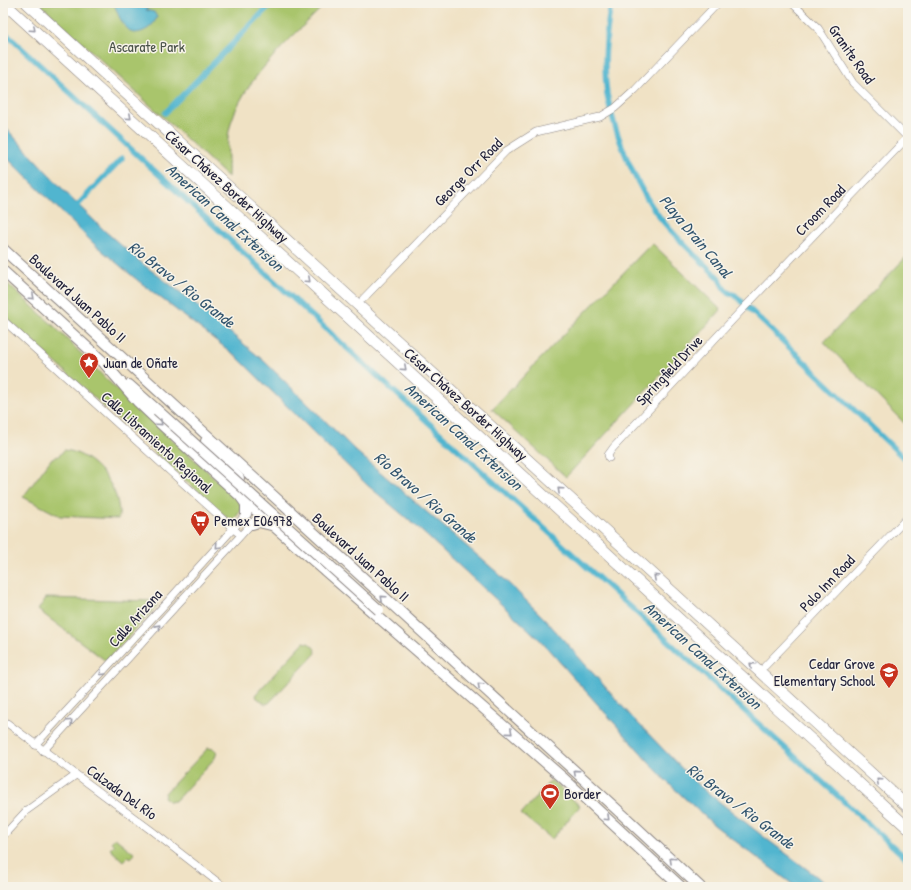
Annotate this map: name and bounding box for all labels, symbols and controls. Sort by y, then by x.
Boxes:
street label: Granite Road [824,20,880,88]
one-way arrow [28,25,36,32]
park label: Ascarate Park [109,36,185,57]
one-way arrow [124,112,132,120]
street label: César Chávez Border Highway [160,125,294,247]
street label: George Orr Road [429,133,507,211]
water label: American Canal Extension [161,158,290,277]
street label: Croom Road [790,179,850,240]
water label: Playa Drain Canal [655,190,738,283]
water label: Río Bravo / Rio Grande [124,235,240,333]
street label: Boulevard Juan Pablo II [25,249,131,347]
one-way arrow [303,275,311,283]
one-way arrow [27,292,35,300]
street label: Springfield Drive [631,330,707,410]
street label: César Chávez Border Highway [399,343,533,465]
place icon: Juan de Oñate [78,351,100,379]
place label: Juan de Oñate [103,352,178,373]
one-way arrow [399,363,407,370]
water label: American Canal Extension [400,377,529,496]
street label: Calle Libramiento Regional [97,386,217,498]
one-way arrow [155,418,163,426]
water label: Río Bravo / Rio Grande [370,446,483,548]
one-way arrow [557,488,564,495]
street label: Boulevard Juan Pablo II [308,508,414,606]
supermarket icon: Pemex E06978 [189,509,211,537]
place label: Pemex E06978 [214,510,292,531]
one-way arrow [215,541,222,549]
street label: Polo Inn Road [794,550,860,616]
one-way arrow [653,575,661,582]
street label: Calle Arizona [103,584,167,652]
one-way arrow [380,595,388,602]
water label: American Canal Extension [639,596,768,715]
one-way arrow [153,624,161,632]
place label: Cedar Grove Elementary School [774,653,875,691]
school or university icon: Cedar Grove Elementary School [878,661,900,689]
one-way arrow [749,662,757,669]
one-way arrow [99,668,107,676]
one-way arrow [477,683,484,690]
one-way arrow [65,720,72,727]
one-way arrow [505,727,513,734]
water label: Río Bravo / Rio Grande [683,758,800,854]
street label: Calzada Del Río [83,759,161,825]
one-way arrow [573,769,581,777]
one-way arrow [876,778,884,785]
sports icon: Border [539,782,561,810]
place label: Border [564,783,601,804]
one-way arrow [602,813,610,821]
one-way arrow [669,858,676,865]

